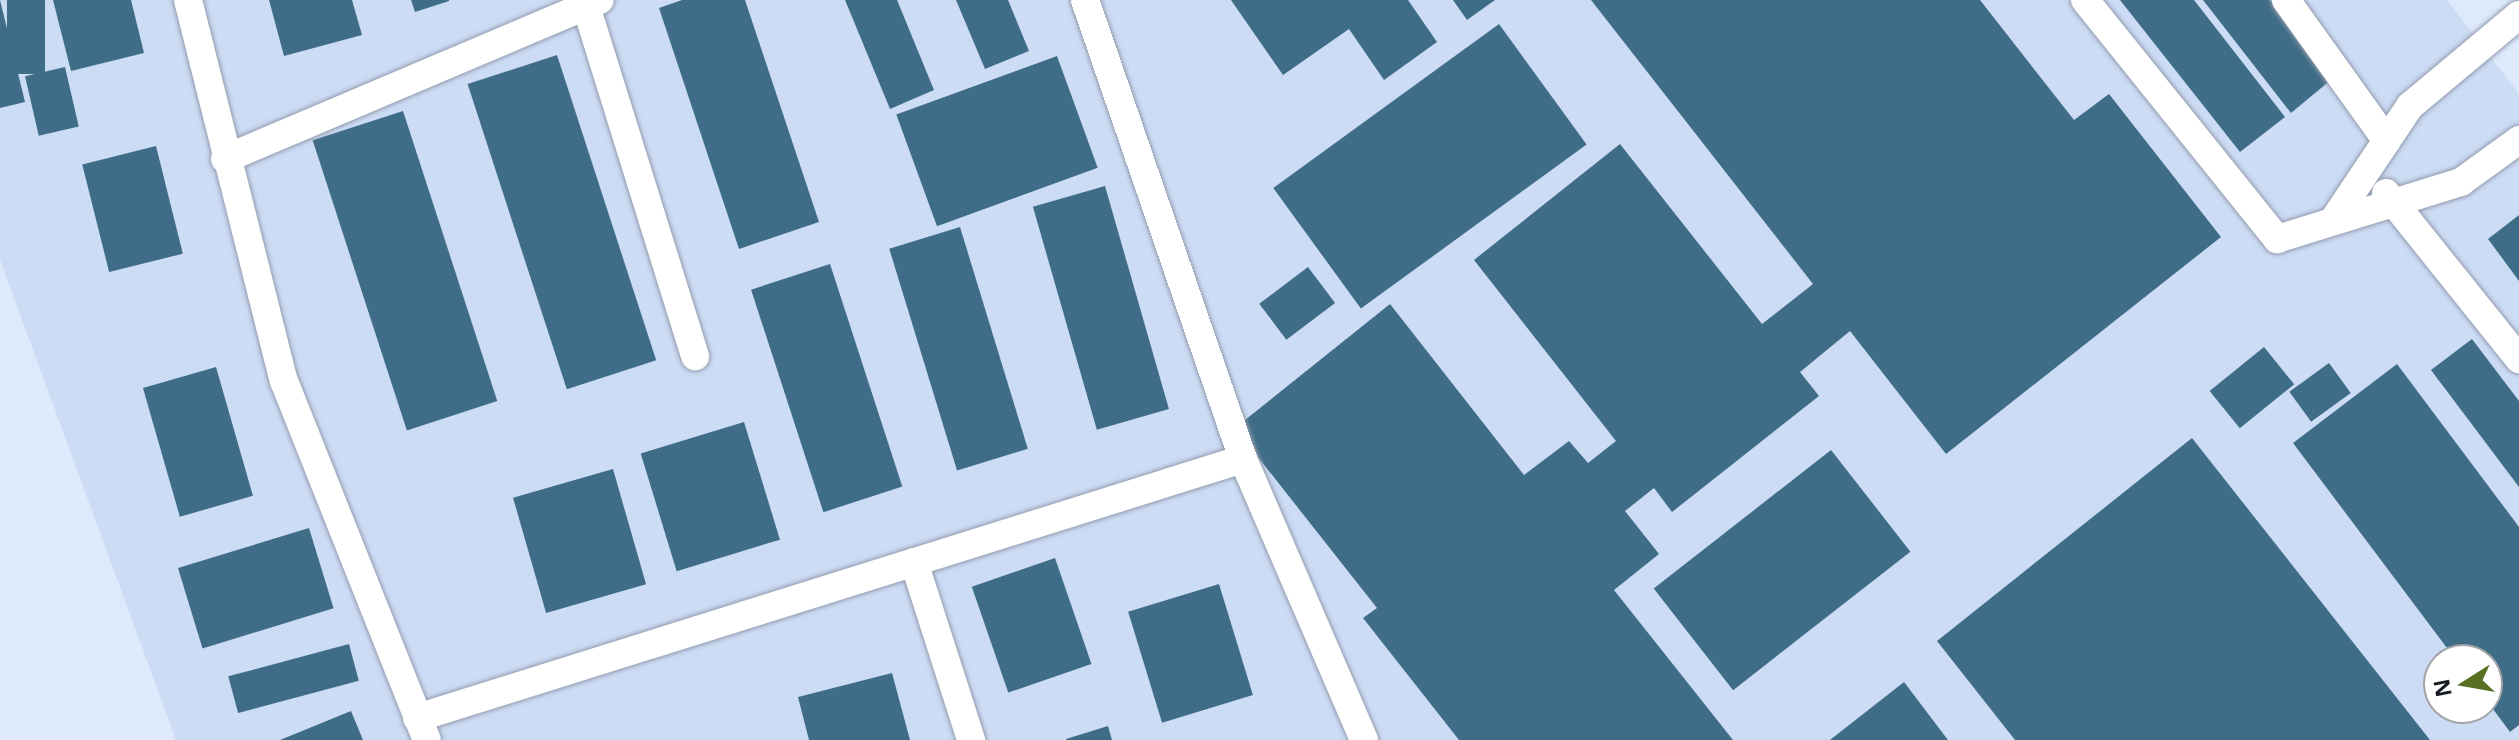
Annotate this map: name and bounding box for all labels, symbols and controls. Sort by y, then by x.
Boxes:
north arrow [2423,644,2503,724]
text: N [2425,677,2458,700]

